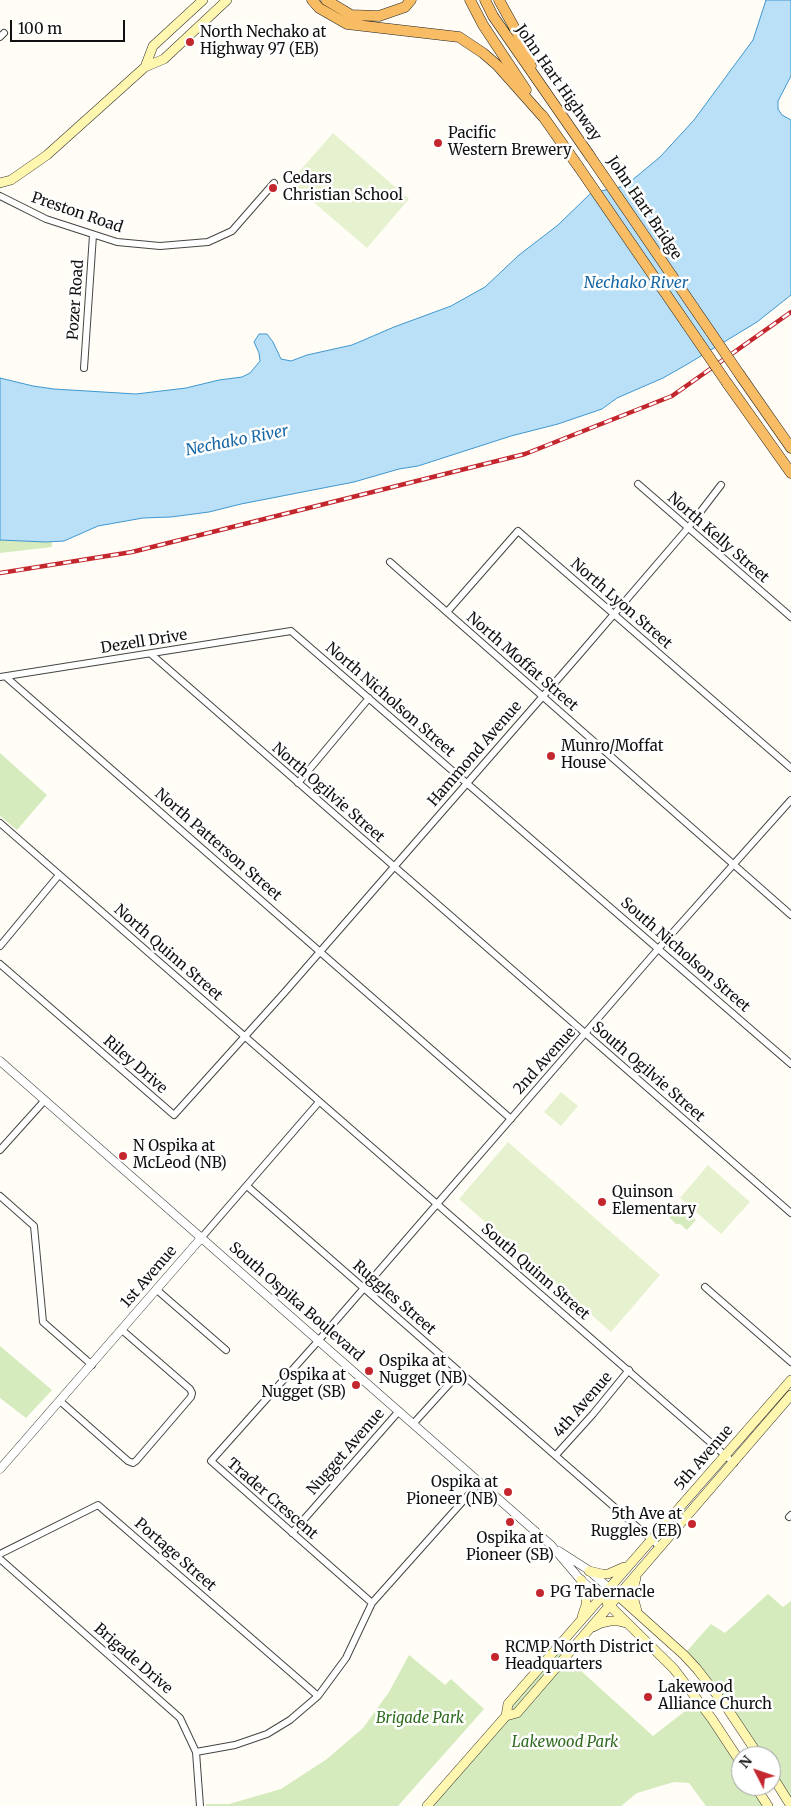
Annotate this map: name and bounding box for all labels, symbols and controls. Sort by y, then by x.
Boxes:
scale bar [12,10,128,42]
text: 100 m [18,19,62,38]
street label: John Hart Highway [511,22,605,144]
place label: North Nechako at Highway 97 (EB) [200,24,326,59]
marker: North Nechako at Highway 97 (EB) [184,36,196,48]
place label: Pacific Western Brewery [448,125,572,160]
marker: Pacific Western Brewery [432,137,444,149]
street label: John Hart Bridge [603,153,685,263]
place label: Cedars Christian School [283,170,403,205]
marker: Cedars Christian School [267,182,279,194]
street label: Preston Road [29,189,125,237]
street label: Pozer Road [64,259,88,341]
water label: Nechako River [584,273,688,293]
water label: Nechako River [184,422,290,460]
street label: North Kelly Street [664,489,772,587]
street label: North Lyon Street [567,555,675,653]
street label: North Moffat Street [463,609,581,715]
street label: Dezell Drive [100,626,188,658]
street label: North Nicholson Street [322,639,458,761]
street label: Hammond Avenue [424,698,526,810]
place label: Munro/Moffat House [561,738,664,773]
street label: North Ogilvie Street [268,739,388,847]
marker: Munro/Moffat House [545,750,557,762]
street label: North Patterson Street [151,785,285,905]
street label: South Nicholson Street [617,894,753,1016]
street label: North Quinn Street [110,901,226,1005]
street label: South Ogilvie Street [588,1018,708,1126]
street label: 2nd Avenue [510,1024,580,1098]
street label: Riley Drive [99,1032,171,1098]
place label: N Ospika at McLeod (NB) [133,1138,227,1173]
marker: N Ospika at McLeod (NB) [117,1150,129,1162]
place label: Quinson Elementary [612,1184,696,1219]
marker: Quinson Elementary [596,1196,608,1208]
street label: South Quinn Street [477,1220,593,1324]
street label: South Ospika Boulevard [225,1239,367,1365]
street label: 1st Avenue [117,1242,181,1312]
street label: Ruggles Street [349,1257,439,1339]
place label: Ospika at Nugget (NB) [379,1353,467,1388]
marker: Ospika at Nugget (NB) [363,1365,375,1377]
place label: Ospika at Nugget (SB) [261,1367,346,1402]
street label: 4th Avenue [550,1369,616,1441]
marker: Ospika at Nugget (SB) [350,1379,362,1391]
street label: Nugget Avenue [304,1405,388,1499]
street label: 5th Avenue [671,1422,737,1494]
street label: Trader Crescent [223,1455,321,1543]
place label: Ospika at Pioneer (NB) [406,1474,498,1509]
marker: Ospika at Pioneer (NB) [502,1486,514,1498]
place label: 5th Ave at Ruggles (EB) [591,1506,682,1541]
street label: Portage Street [131,1515,219,1595]
marker: Ospika at Pioneer (SB) [504,1516,516,1528]
marker: 5th Ave at Ruggles (EB) [686,1518,698,1530]
place label: Ospika at Pioneer (SB) [466,1530,554,1565]
place label: PG Tabernacle [550,1584,654,1602]
marker: PG Tabernacle [534,1587,546,1599]
street label: Brigade Drive [90,1620,176,1698]
place label: RCMP North District Headquarters [505,1639,654,1674]
marker: RCMP North District Headquarters [489,1651,501,1663]
place label: Lakewood Alliance Church [658,1679,772,1714]
marker: Lakewood Alliance Church [642,1691,654,1703]
park label: Brigade Park [376,1710,464,1728]
park label: Lakewood Park [512,1734,618,1752]
north arrow [731,1746,781,1796]
text: N [735,1752,756,1772]

